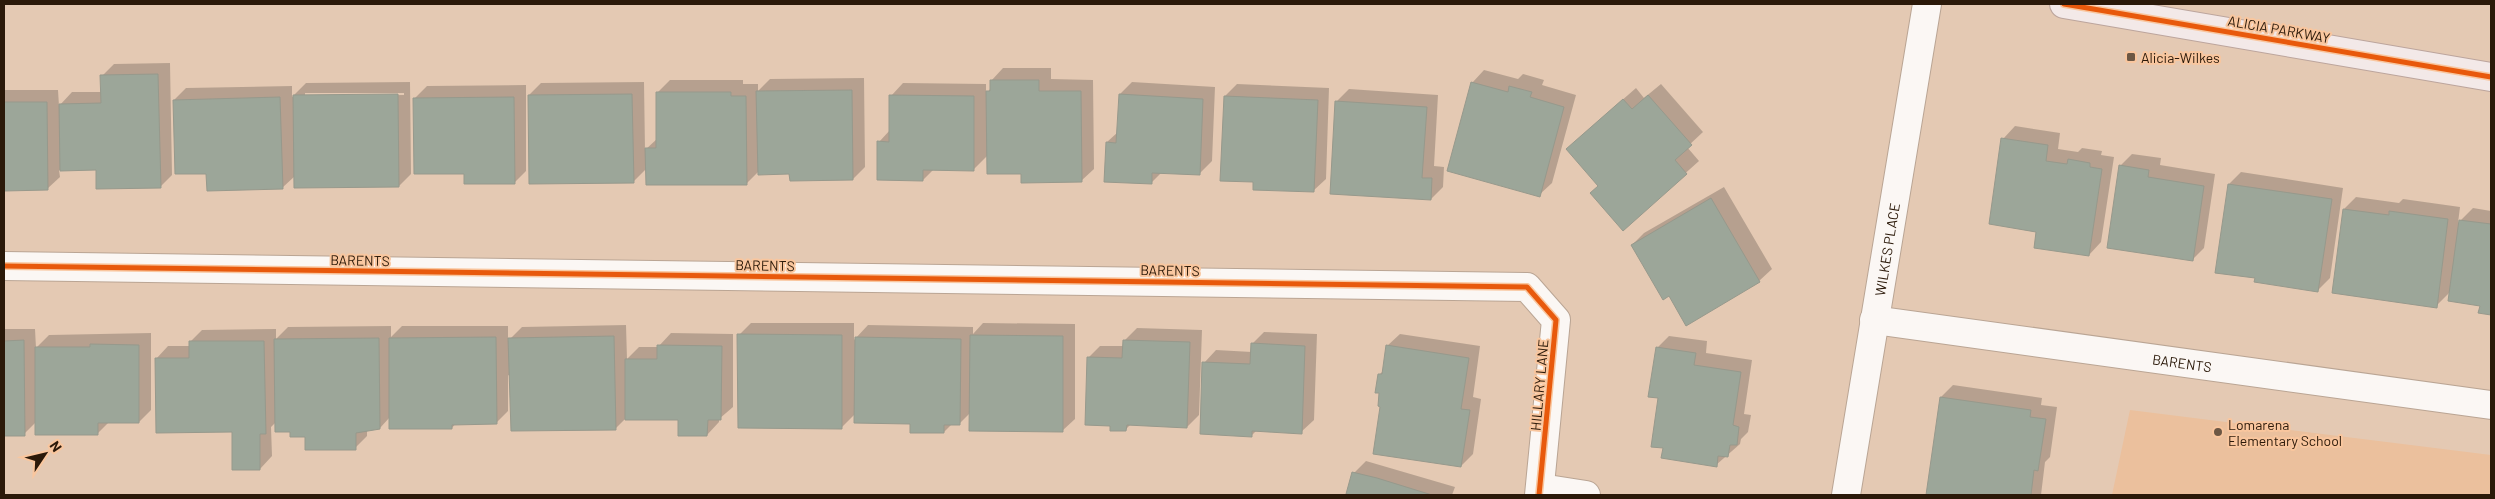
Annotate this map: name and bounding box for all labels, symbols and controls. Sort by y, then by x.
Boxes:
street label: ALICIA PARKWAY [2227,12,2331,46]
place label: Alicia-Wilkes [2141,49,2220,66]
marker: Alicia-Wilkes [2125,51,2137,63]
street label: WILKES PLACE [1870,202,1903,297]
street label: BARENTS [330,251,390,269]
street label: BARENTS [735,256,795,274]
street label: BARENTS [1140,261,1200,279]
street label: HILLARY LANE [1527,339,1551,431]
street label: BARENTS [2151,350,2213,375]
place label: Lomarena Elementary School [2228,416,2342,449]
marker: Lomarena Elementary School [2212,426,2224,438]
north arrow [20,429,70,479]
text: N [46,438,66,455]

